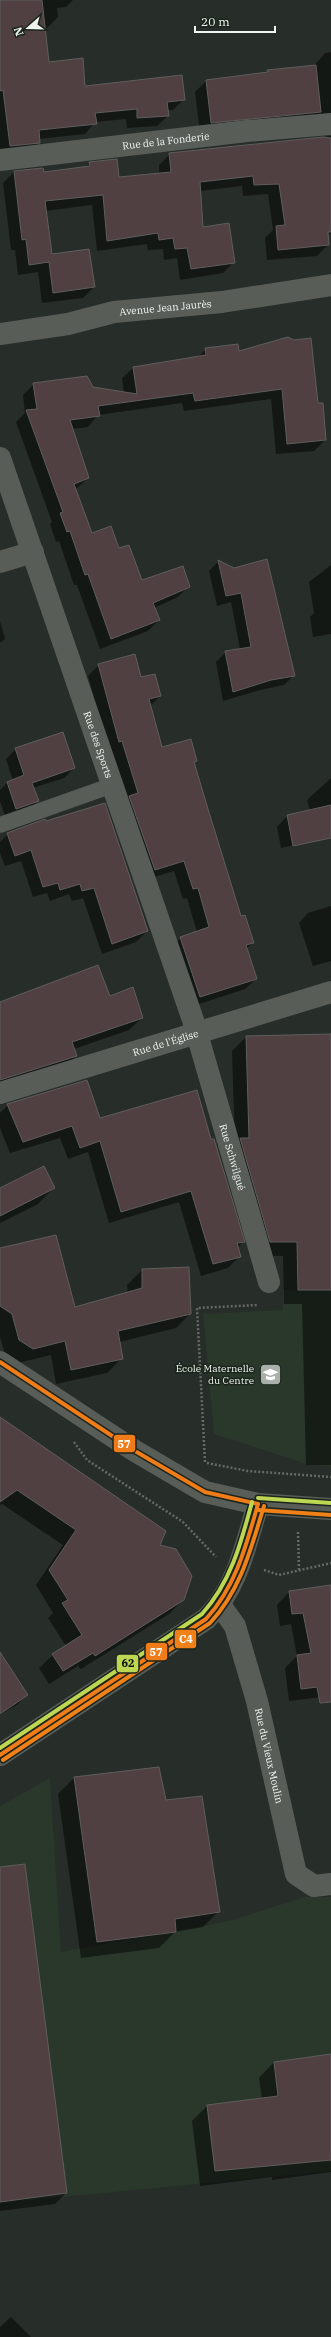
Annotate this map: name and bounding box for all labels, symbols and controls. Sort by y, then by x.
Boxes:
north arrow [8,8,48,48]
scale bar [195,8,275,34]
text: 20 m [201,14,230,29]
text: N [10,25,27,38]
street label: Rue de la Fonderie [122,129,210,152]
street label: Avenue Jean Jaurès [119,296,212,318]
street label: Rue des Sports [81,709,116,780]
street label: Rue de l'Église [131,1026,200,1059]
street label: Rue Schwilgué [217,1122,249,1192]
school or university icon: École Maternelle du Centre [257,1361,283,1387]
place label: École Maternelle du Centre [176,1362,254,1387]
line badge: 57 [113,1434,136,1453]
text: 57 [117,1437,131,1451]
line badge: C4 [174,1629,197,1649]
text: C4 [179,1632,193,1646]
line badge: 57 [145,1642,168,1661]
text: 57 [149,1645,163,1659]
line badge: 62 [116,1654,139,1673]
text: 62 [121,1656,135,1670]
street label: Rue du Vieux Moulin [252,1707,287,1805]

